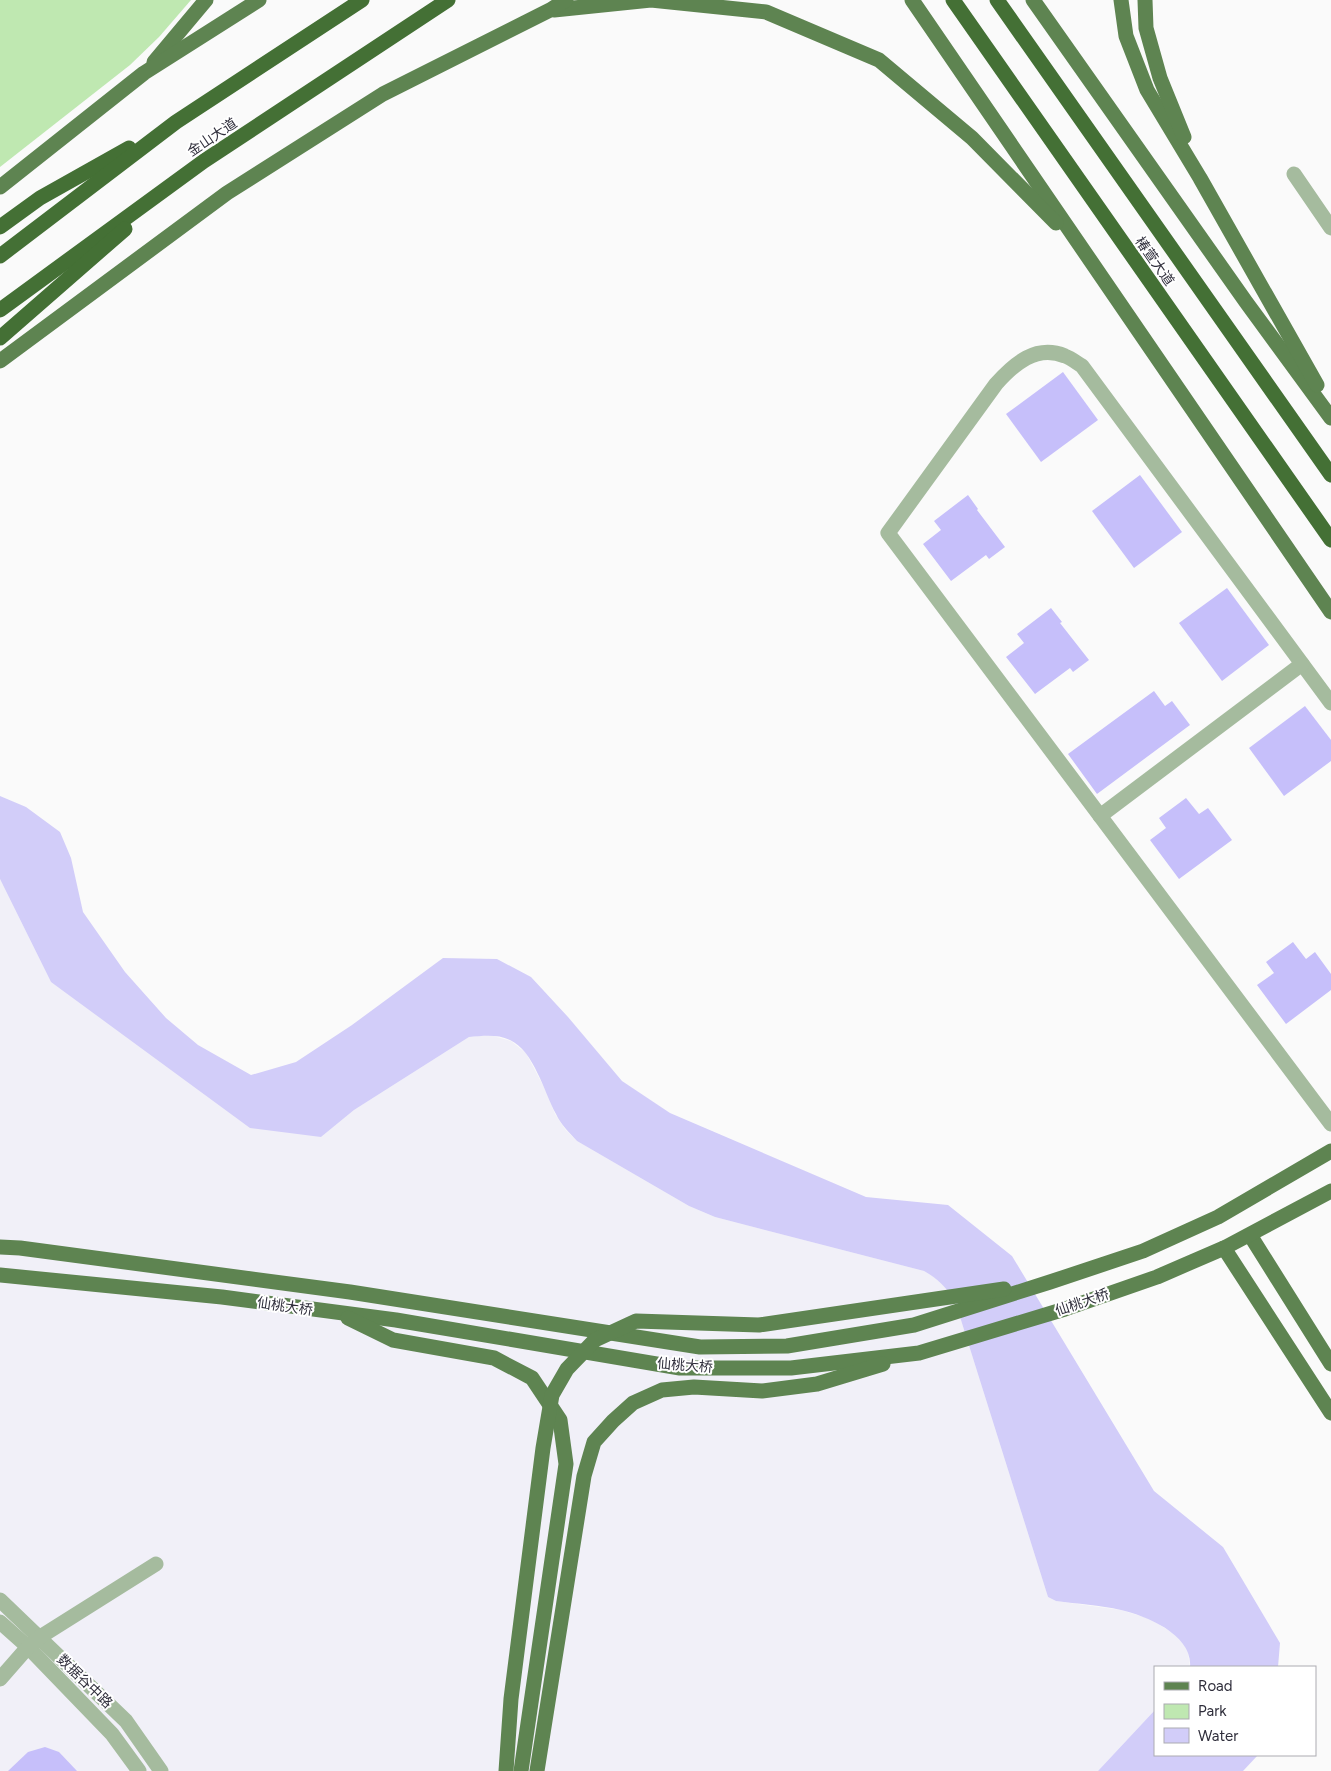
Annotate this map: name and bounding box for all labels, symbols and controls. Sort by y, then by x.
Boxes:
street label: 金山大道 [184,115,240,160]
street label: 椿萱大道 [1132,233,1178,289]
street label: 仙桃大桥 [1053,1285,1111,1320]
street label: 仙桃大桥 [256,1294,314,1319]
street label: 仙桃大桥 [656,1355,713,1376]
street label: 数据谷中路 [54,1651,116,1712]
legend [1154,1666,1316,1756]
text: Road [1198,1677,1233,1695]
text: Park [1198,1702,1227,1720]
text: Water [1198,1727,1238,1745]

